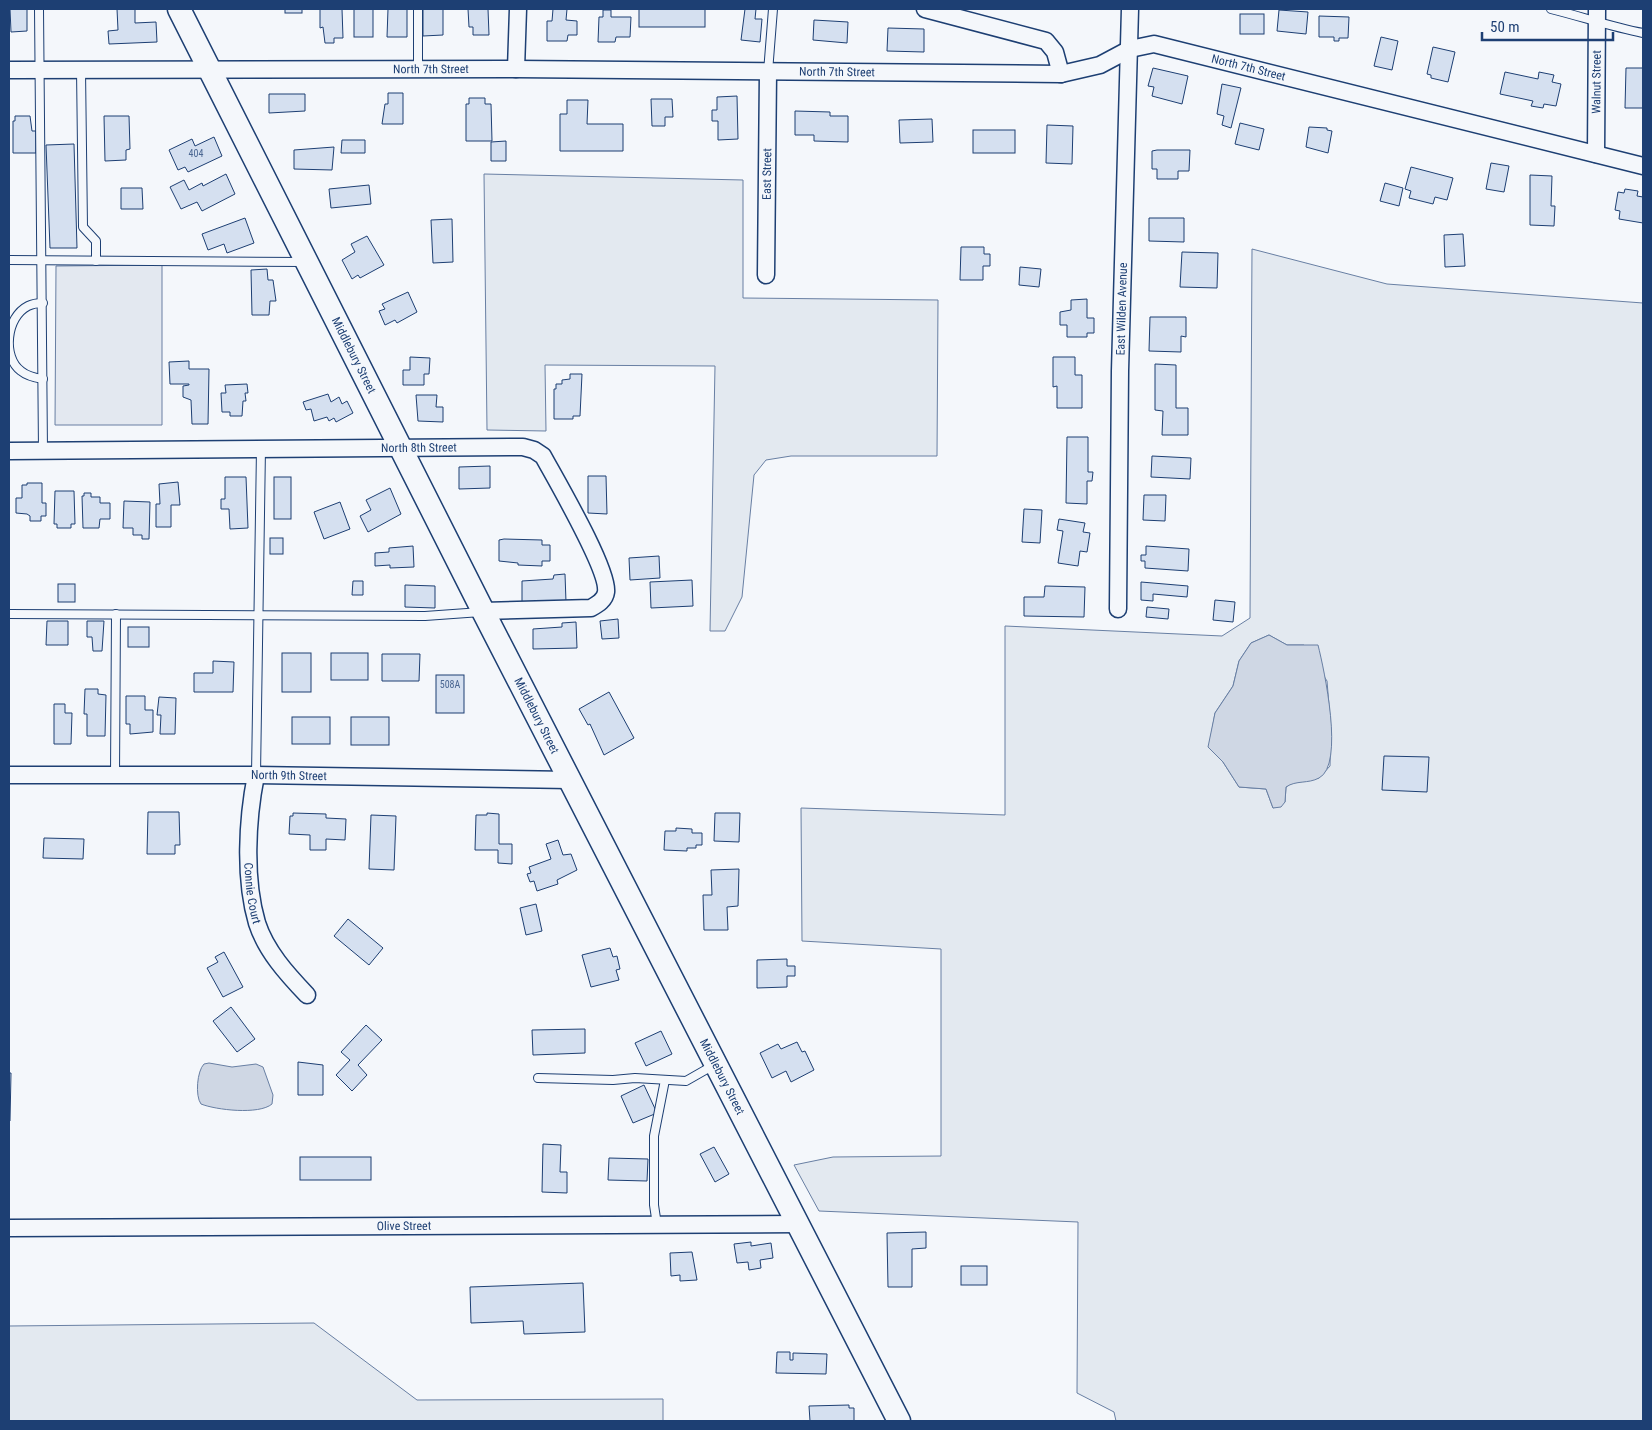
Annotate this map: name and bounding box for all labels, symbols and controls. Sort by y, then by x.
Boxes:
scale bar [1482,10,1613,42]
text: 50 m [1490,18,1520,36]
street label: Walnut Street [1589,50,1604,114]
street label: North 7th Street [1210,52,1287,84]
street label: North 7th Street [393,62,469,76]
street label: North 7th Street [799,65,875,79]
house number: 404 [189,148,203,159]
street label: East Street [760,148,774,200]
street label: East Wilden Avenue [1113,262,1130,356]
street label: Middlebury Street [329,315,379,396]
street label: North 8th Street [381,441,457,455]
street label: Middlebury Street [511,675,562,756]
house number: 508A [440,679,461,690]
street label: North 9th Street [251,768,327,783]
street label: Connie Court [241,862,264,926]
street label: Middlebury Street [697,1036,748,1118]
street label: Olive Street [377,1219,432,1233]

